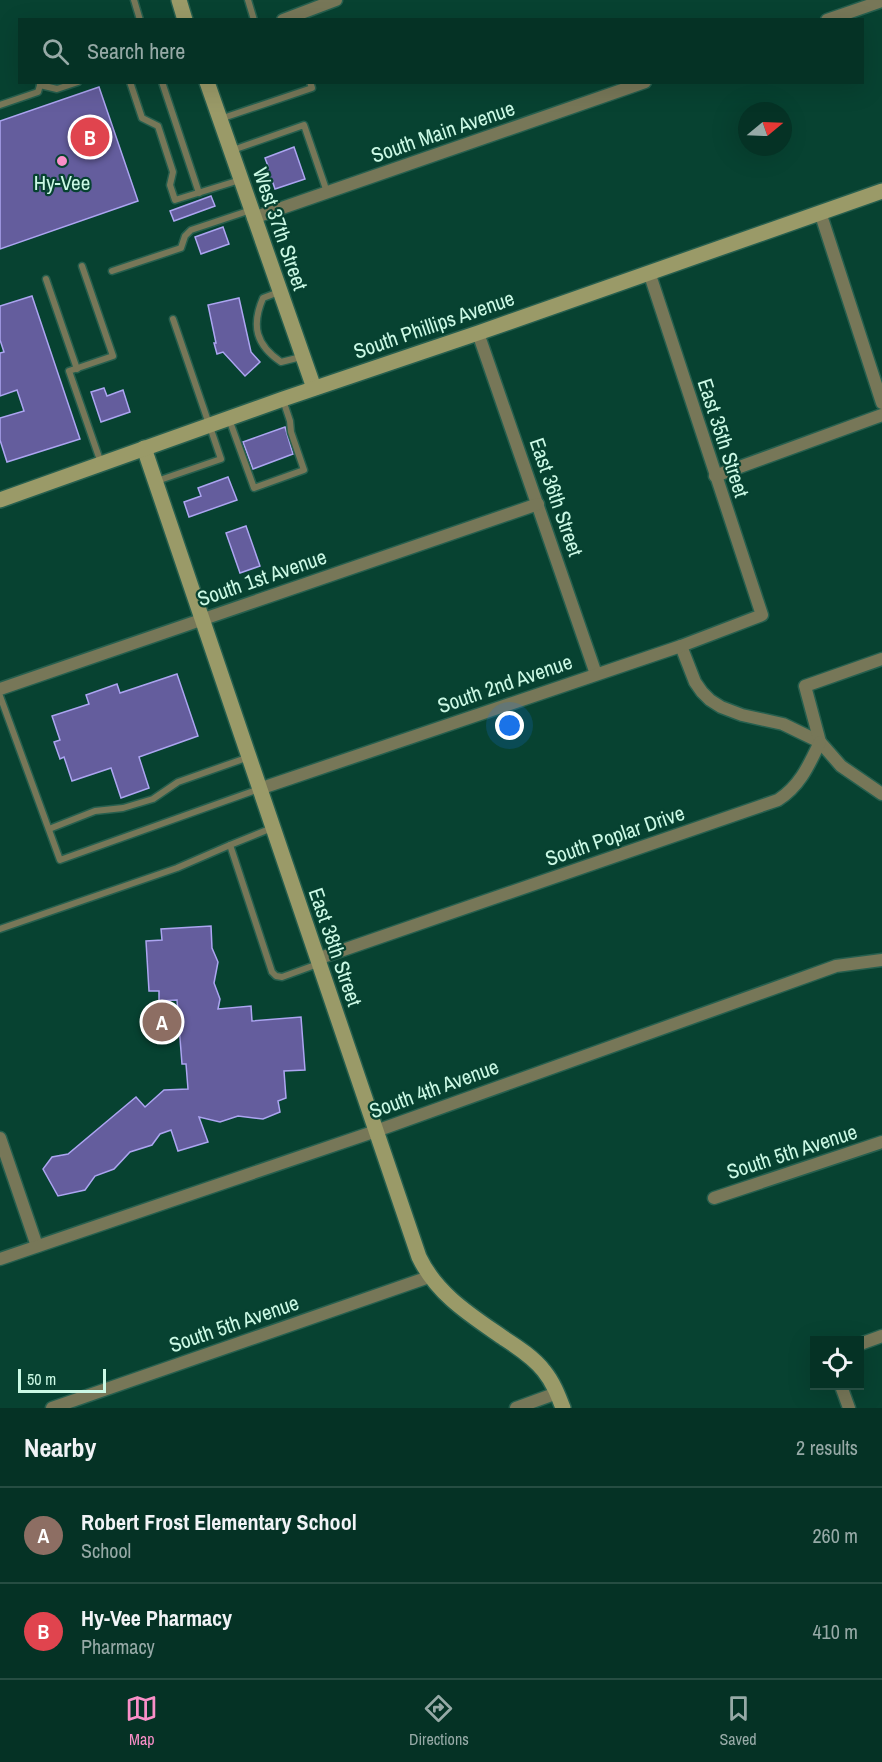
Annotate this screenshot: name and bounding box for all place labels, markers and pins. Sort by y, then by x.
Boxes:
pin: B [70,114,110,160]
marker: Hy-Vee [55,154,69,168]
place label: Hy-Vee [34,168,90,197]
pin: A [142,1000,182,1044]

